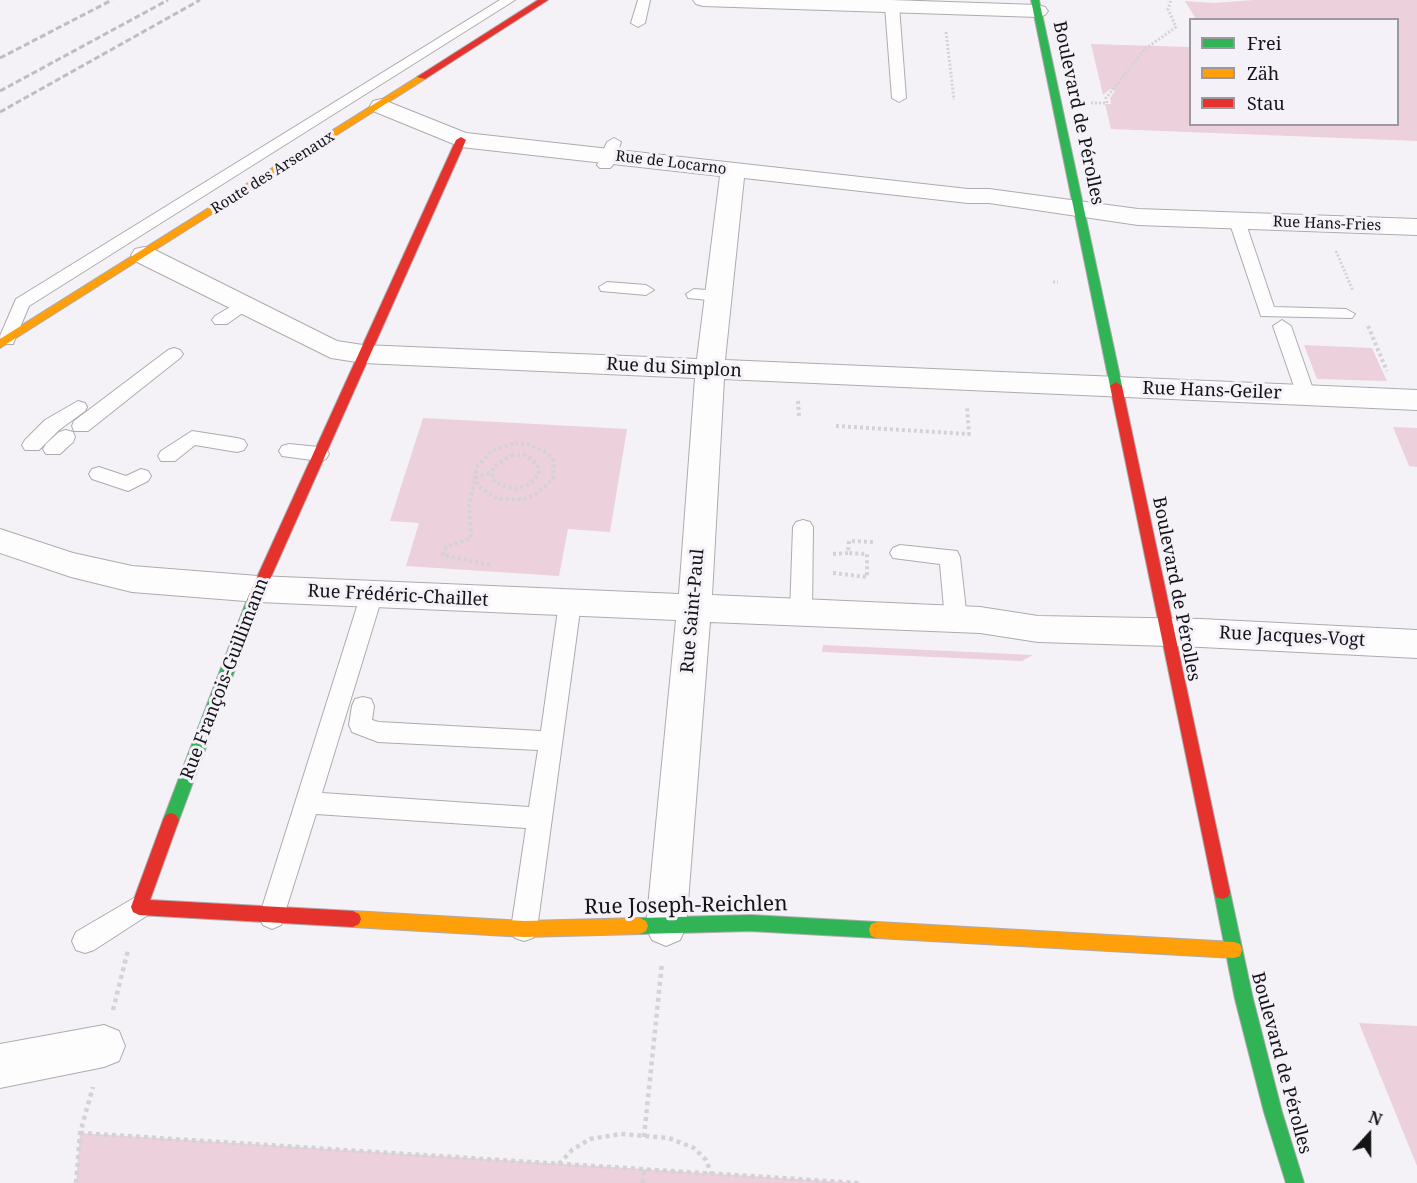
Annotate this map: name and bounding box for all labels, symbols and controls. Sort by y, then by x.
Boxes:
legend [1189,18,1399,126]
street label: Boulevard de Pérolles [1048,19,1108,207]
text: Frei [1247,31,1282,55]
text: Zäh [1247,61,1279,85]
text: Stau [1247,91,1285,115]
street label: Route des Arsenaux [208,128,338,218]
street label: Rue de Locarno [614,147,728,179]
street label: Rue Hans-Fries [1273,213,1381,235]
street label: Rue du Simplon [606,354,742,382]
street label: Rue Hans-Geiler [1142,378,1282,404]
street label: Boulevard de Pérolles [1148,495,1204,683]
street label: Rue Saint-Paul [677,548,709,674]
street label: Rue François-Guillimann [177,575,273,783]
street label: Rue Frédéric-Chaillet [307,580,489,612]
street label: Rue Jacques-Vogt [1218,622,1366,652]
street label: Rue Joseph-Reichlen [584,892,788,920]
street label: Boulevard de Pérolles [1246,970,1316,1156]
north arrow [1339,1105,1399,1165]
text: N [1366,1106,1385,1131]

